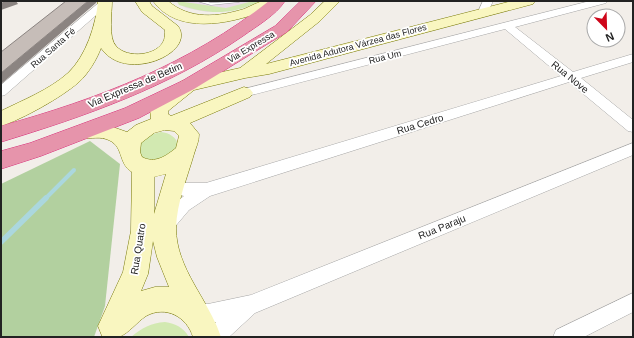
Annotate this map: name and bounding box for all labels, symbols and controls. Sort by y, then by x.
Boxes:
north arrow [586,8,626,48]
street label: Avenida Adutora Várzea das Flores [288,22,428,68]
street label: Rua Santa Fé [29,26,77,70]
street label: Via Expressa [226,29,276,65]
text: N [604,30,616,44]
street label: Rua Um [368,48,402,66]
street label: Rua Nove [549,59,591,96]
street label: Via Expressa de Betim [86,60,184,110]
street label: Rua Cedro [395,112,445,136]
street label: Rua Paraju [417,213,467,241]
street label: Rua Quatro [129,222,148,275]

